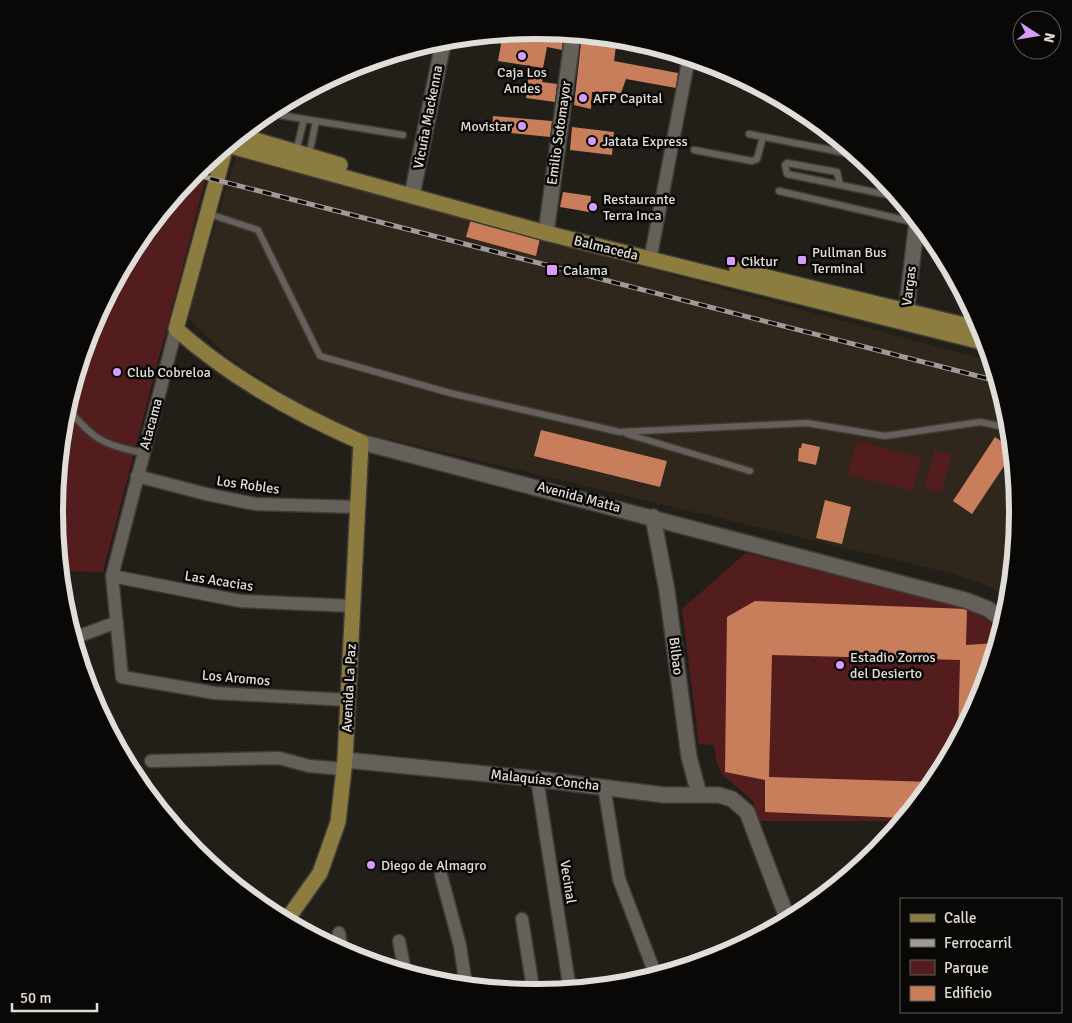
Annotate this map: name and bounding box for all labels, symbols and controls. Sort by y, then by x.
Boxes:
north arrow [1012,10,1062,60]
text: N [1040,31,1059,44]
marker: Caja Los Andes [516,50,528,62]
street label: Vicuña Mackenna [410,64,446,170]
place label: Caja Los Andes [497,64,547,97]
street label: Emilio Sotomayor [543,79,575,186]
place label: AFP Capital [593,90,663,107]
marker: AFP Capital [577,92,589,104]
place label: Movistar [460,118,513,135]
marker: Movistar [516,120,528,132]
place label: Jatata Express [602,133,688,150]
marker: Jatata Express [586,135,598,147]
place label: Restaurante Terra Inca [603,191,676,224]
marker: Restaurante Terra Inca [587,201,599,213]
street label: Balmaceda [572,232,640,264]
place label: Pullman Bus Terminal [812,244,887,277]
place label: Ciktur [741,253,779,270]
marker: Pullman Bus Terminal [796,254,808,266]
marker: Ciktur [725,255,737,267]
place label: Calama [563,262,608,279]
marker: Calama [545,263,559,277]
street label: Vargas [898,265,920,307]
place label: Club Cobreloa [127,364,211,381]
marker: Club Cobreloa [111,366,123,378]
street label: Atacama [136,397,166,451]
street label: Los Robles [215,472,281,498]
street label: Avenida Matta [535,478,623,516]
street label: Las Acacias [183,567,255,595]
street label: Bilbao [665,636,687,676]
street label: Avenida La Paz [338,643,360,733]
place label: Estadio Zorros del Desierto [850,649,936,682]
marker: Estadio Zorros del Desierto [834,659,846,671]
street label: Los Aromos [201,667,271,689]
street label: Malaquías Concha [490,766,600,794]
place label: Diego de Almagro [381,857,486,874]
marker: Diego de Almagro [365,859,377,871]
street label: Vecinal [556,859,580,905]
legend [900,898,1062,1013]
text: Calle [944,909,977,927]
text: Ferrocarril [944,934,1012,952]
text: Parque [944,959,989,977]
scale bar [12,980,98,1012]
text: Edificio [944,984,992,1002]
text: 50 m [20,989,51,1007]

